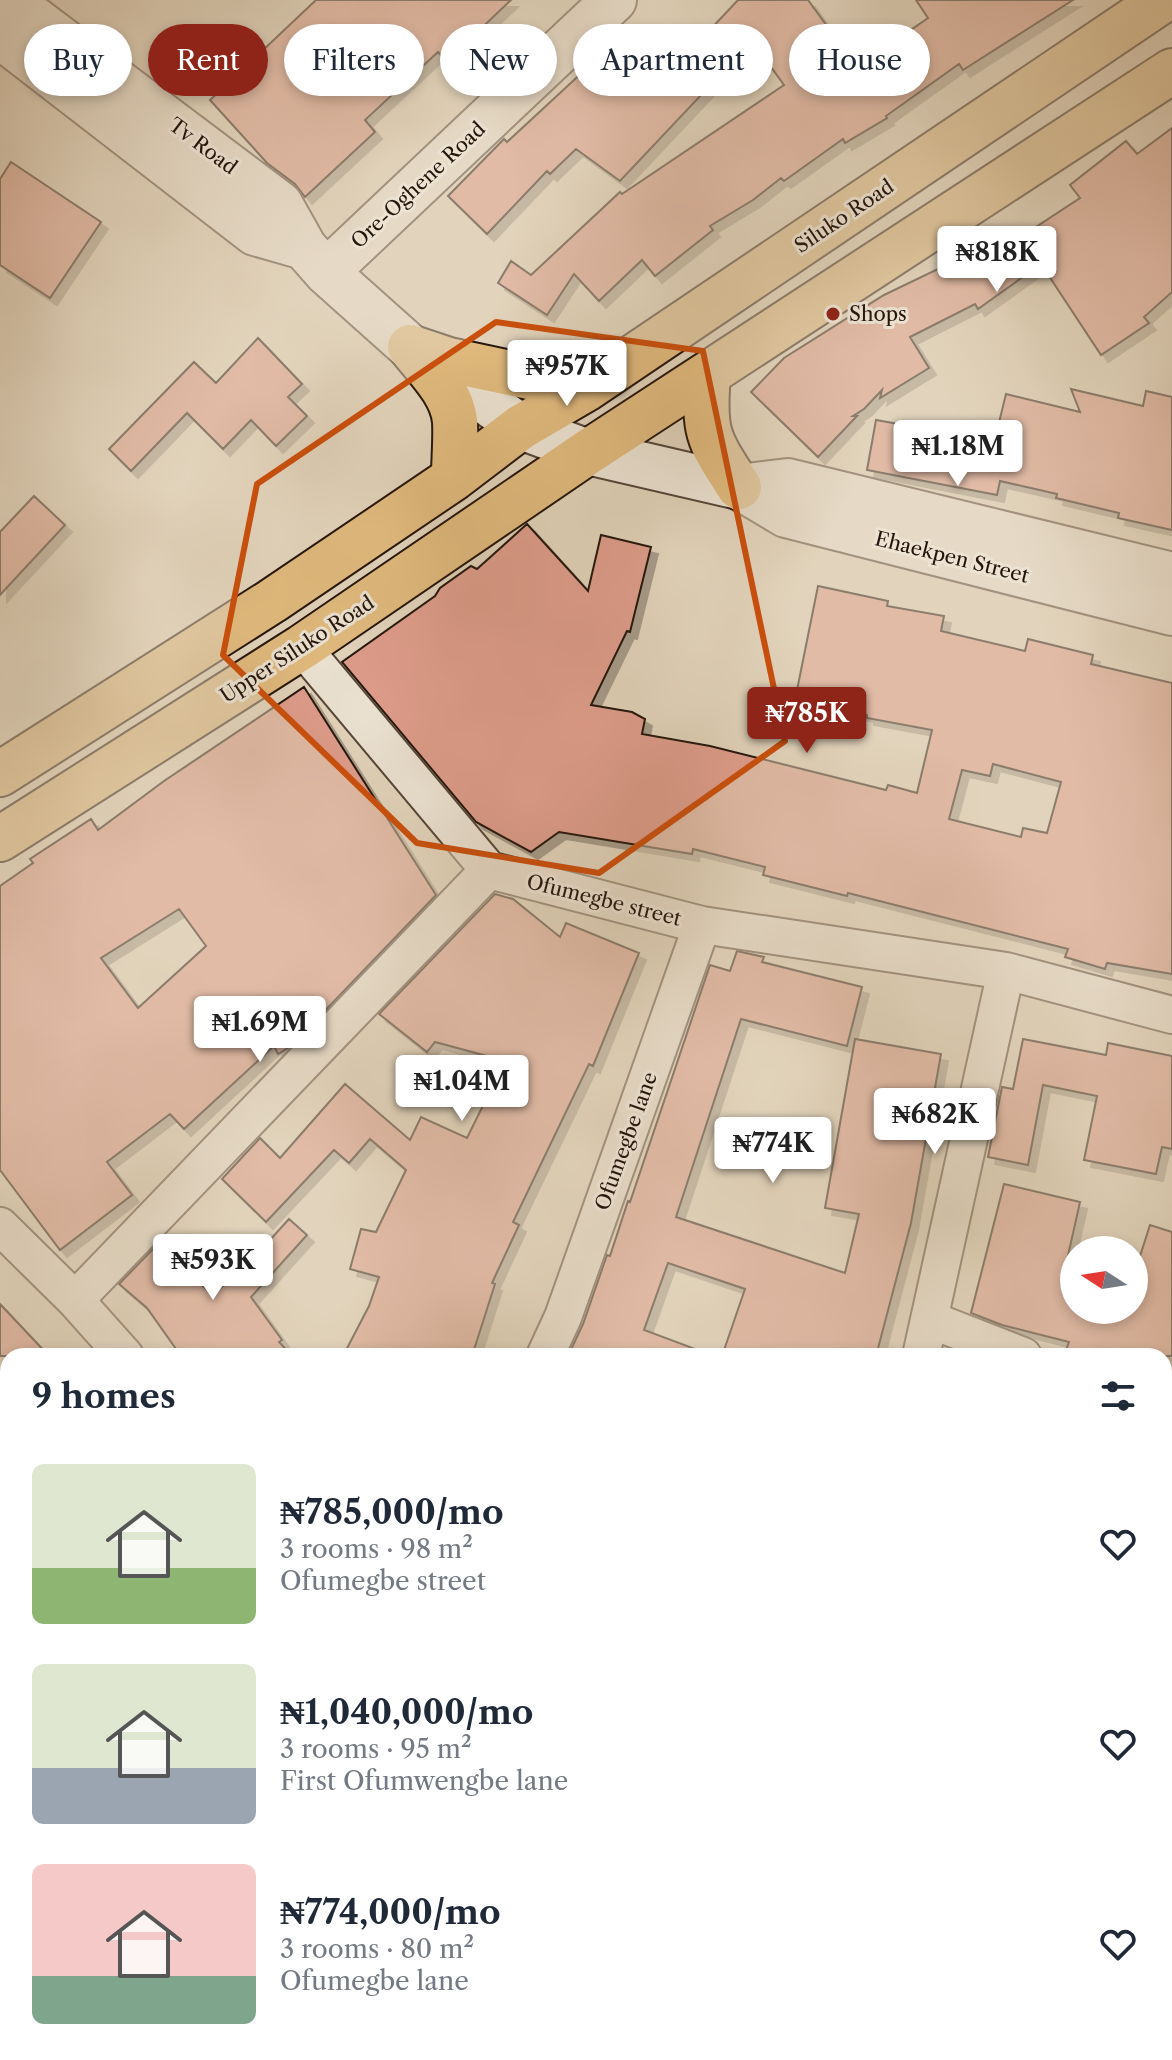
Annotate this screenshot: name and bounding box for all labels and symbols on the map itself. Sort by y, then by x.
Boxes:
street label: Tv Road [164,113,242,179]
street label: Ore-Oghene Road [346,117,490,253]
street label: Siluko Road [790,174,898,258]
pin: ₦818K [941,226,1053,294]
place label: Shops [849,302,907,326]
marker: Shops [824,305,842,323]
pin: ₦957K [511,340,623,408]
pin: ₦1.18M [893,420,1023,488]
street label: Ehaekpen Street [873,526,1031,588]
street label: Upper Siluko Road [216,590,378,708]
pin: ₦785K [751,687,863,755]
street label: Ofumegbe street [524,869,684,931]
pin: ₦1.69M [195,996,325,1064]
pin: ₦1.04M [397,1055,527,1123]
street label: Ofumegbe lane [590,1069,662,1213]
pin: ₦682K [879,1088,991,1156]
pin: ₦774K [717,1117,829,1185]
pin: ₦593K [157,1234,269,1302]
north arrow [1060,1236,1148,1324]

